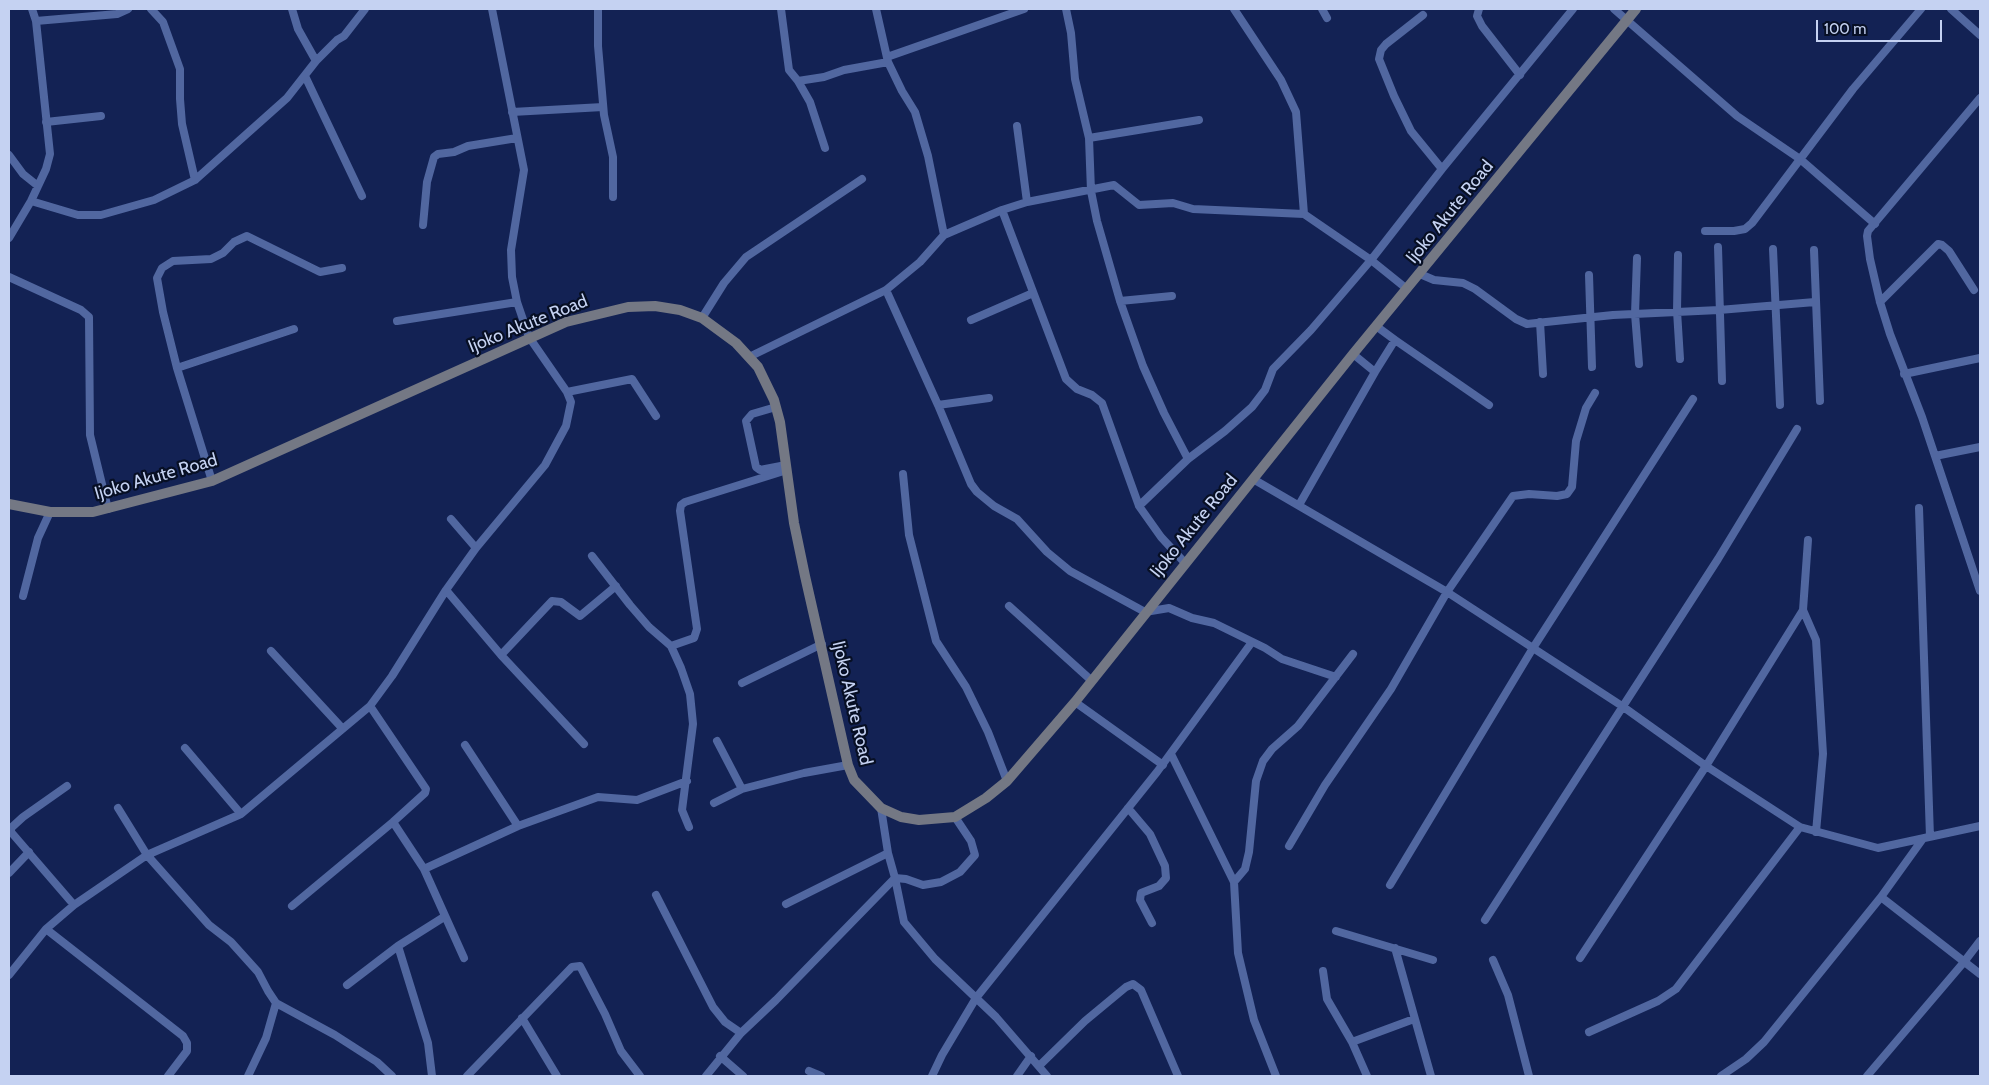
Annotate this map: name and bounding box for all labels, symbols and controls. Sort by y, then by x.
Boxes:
scale bar [1819,10,1945,42]
text: 100 m [1824,20,1866,38]
street label: Ijoko Akute Road [1402,156,1498,268]
street label: Ijoko Akute Road [465,290,591,358]
street label: Ijoko Akute Road [92,449,220,505]
street label: Ijoko Akute Road [1146,470,1242,582]
street label: Ijoko Akute Road [827,639,877,767]

